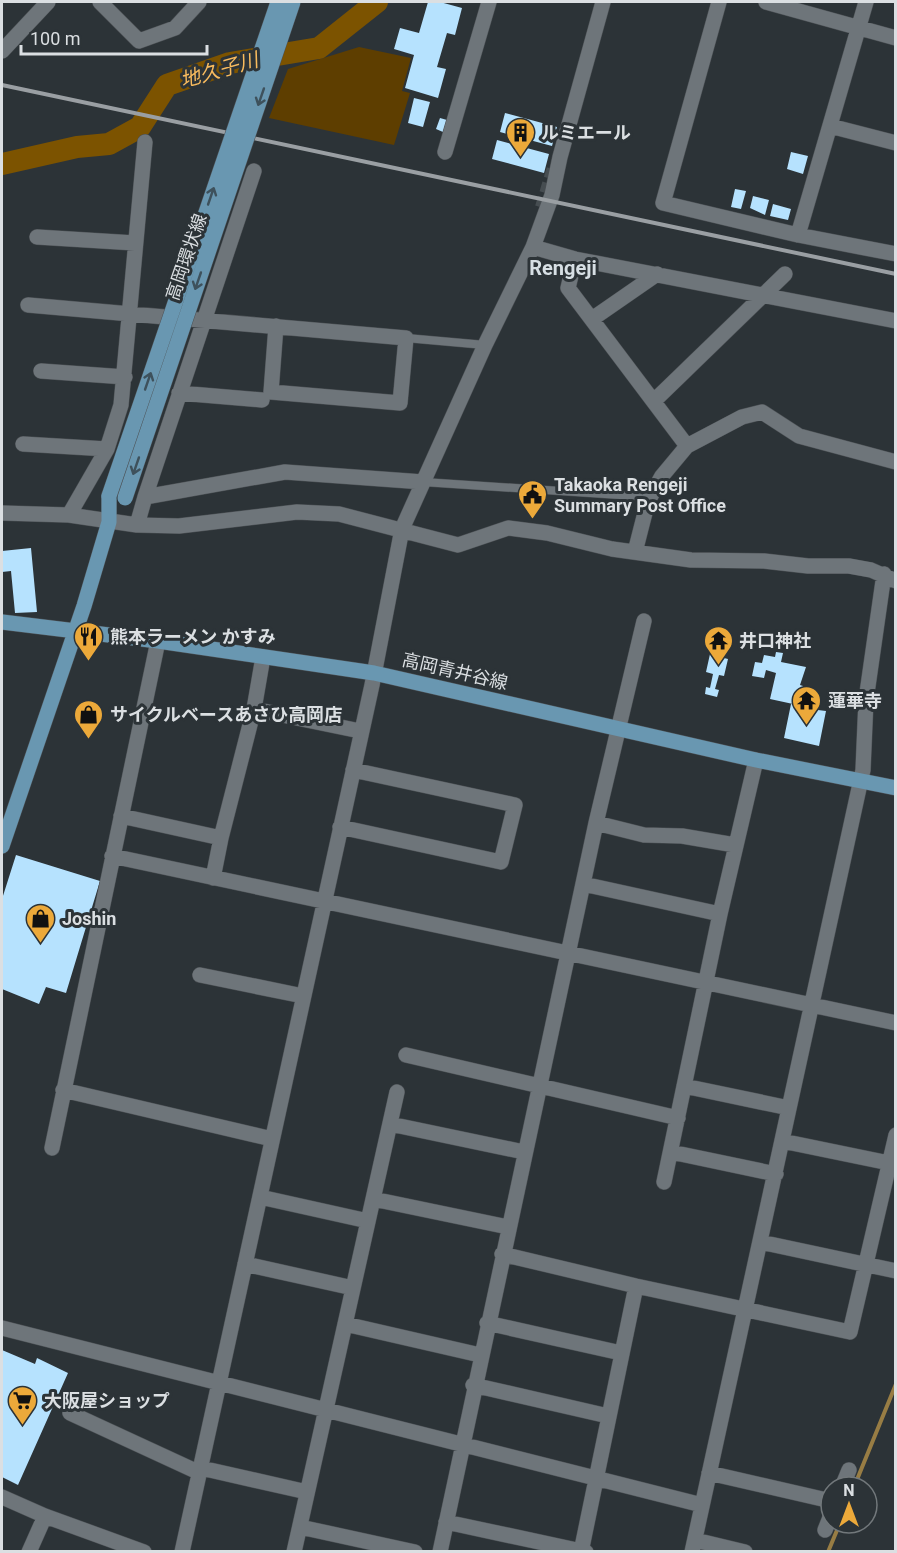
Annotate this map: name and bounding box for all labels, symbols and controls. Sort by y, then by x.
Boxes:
scale bar [21,18,207,56]
text: 100 m [30,28,81,49]
water label: 地久子川 [177,47,263,93]
one-way arrow [254,87,265,106]
building icon: ルミエール [504,116,536,158]
place label: ルミエール [541,122,631,143]
one-way arrow [207,187,218,206]
street label: 高岡環状線 [161,211,211,303]
district label: Rengeji [529,256,597,280]
one-way arrow [192,271,203,290]
one-way arrow [144,372,155,391]
one-way arrow [130,456,141,475]
place label: Takaoka Rengeji Summary Post Office [554,474,726,516]
public building icon: Takaoka Rengeji Summary Post Office [517,478,549,520]
restaurant icon: 熊本ラーメン かすみ [73,620,105,662]
temple icon: 井口神社 [702,624,734,666]
place label: 熊本ラーメン かすみ [110,626,276,647]
place label: 井口神社 [739,630,811,651]
street label: 高岡青井谷線 [400,649,510,693]
temple icon: 蓮華寺 [791,684,823,726]
place label: 蓮華寺 [828,690,882,711]
shop icon: サイクルベースあさひ高岡店 [73,698,105,740]
place label: サイクルベースあさひ高岡店 [110,704,342,725]
shop icon: Joshin [25,902,57,944]
place label: Joshin [62,908,116,929]
supermarket icon: 大阪屋ショップ [7,1384,39,1426]
place label: 大阪屋ショップ [44,1390,170,1411]
north arrow [819,1475,879,1535]
text: N [843,1481,855,1500]

